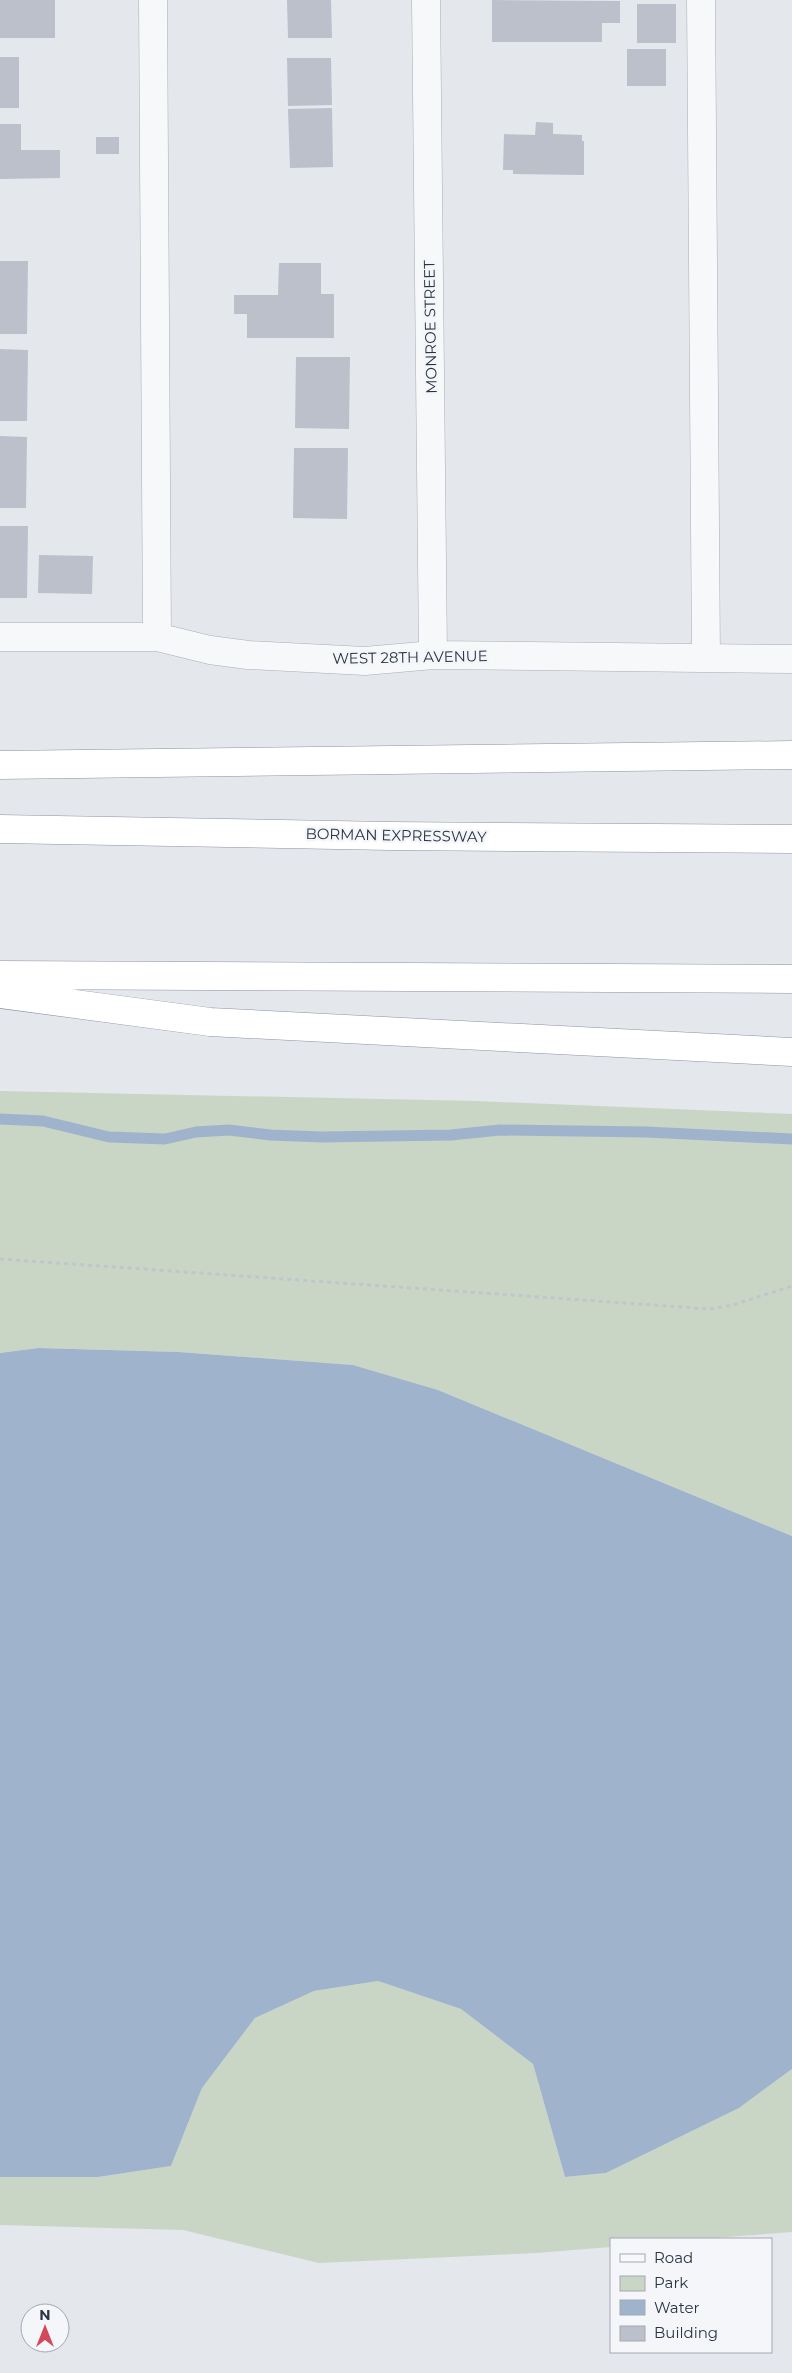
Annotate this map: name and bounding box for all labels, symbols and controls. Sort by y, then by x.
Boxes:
street label: MONROE STREET [419,260,441,394]
street label: WEST 28TH AVENUE [332,646,488,668]
street label: BORMAN EXPRESSWAY [305,824,487,846]
legend [610,2238,772,2353]
text: Road [654,2248,693,2267]
text: Park [654,2273,688,2292]
text: Water [654,2298,700,2317]
north arrow [20,2303,70,2353]
text: N [39,2306,51,2324]
text: Building [654,2323,718,2342]

